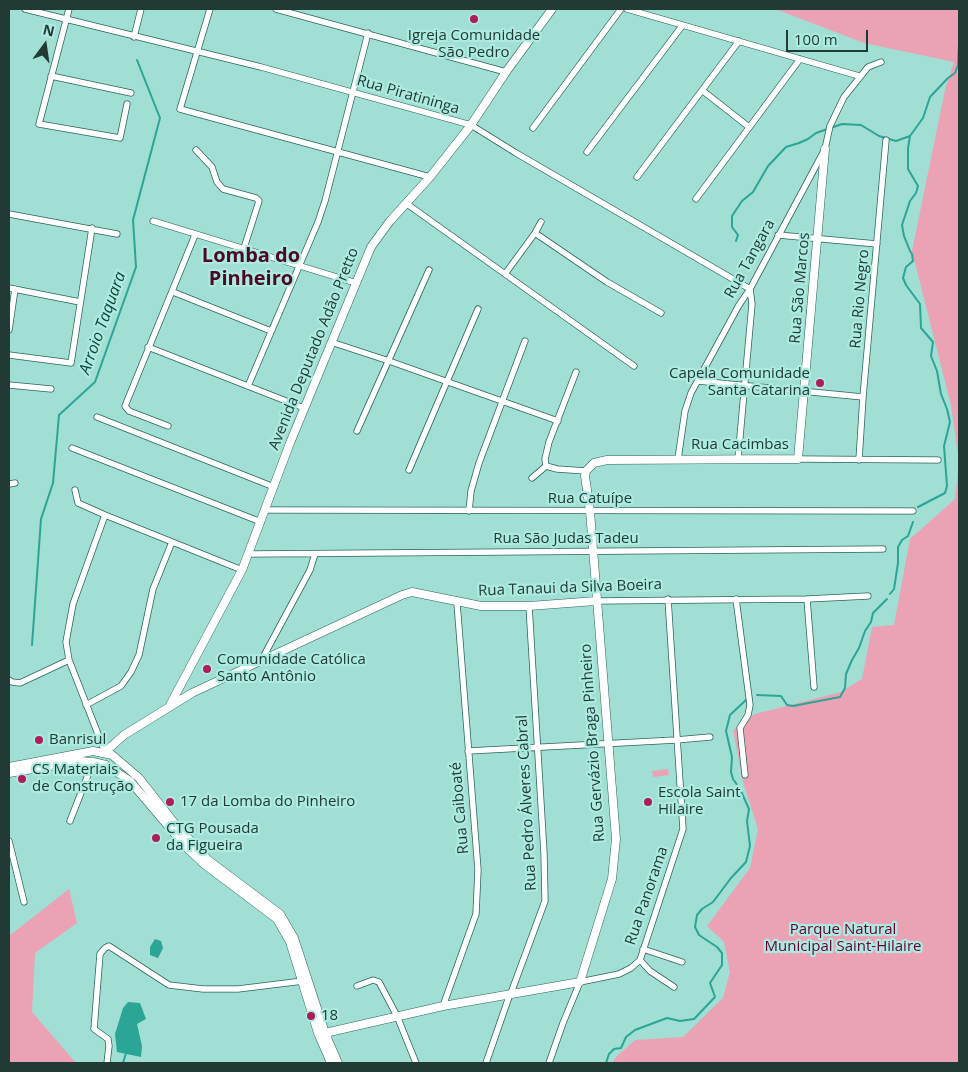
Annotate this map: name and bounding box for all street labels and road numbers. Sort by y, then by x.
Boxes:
street label: Rua Piratininga [355,72,461,118]
street label: Rua Tangara [721,216,779,302]
street label: Rua São Marcos [786,232,814,344]
street label: Avenida Deputado Adão Pretto [265,245,363,453]
street label: Rua Rio Negro [847,249,873,349]
street label: Rua Cacimbas [691,436,789,454]
street label: Rua Catuípe [548,490,632,508]
street label: Rua São Judas Tadeu [493,530,639,548]
street label: Rua Tanaui da Silva Boeira [478,576,662,600]
street label: Rua Gervázio Braga Pinheiro [577,643,609,843]
street label: Rua Pedro Álveres Cabral [513,714,541,892]
street label: Rua Caiboaté [447,761,473,855]
street label: Rua Panorama [622,844,672,948]

